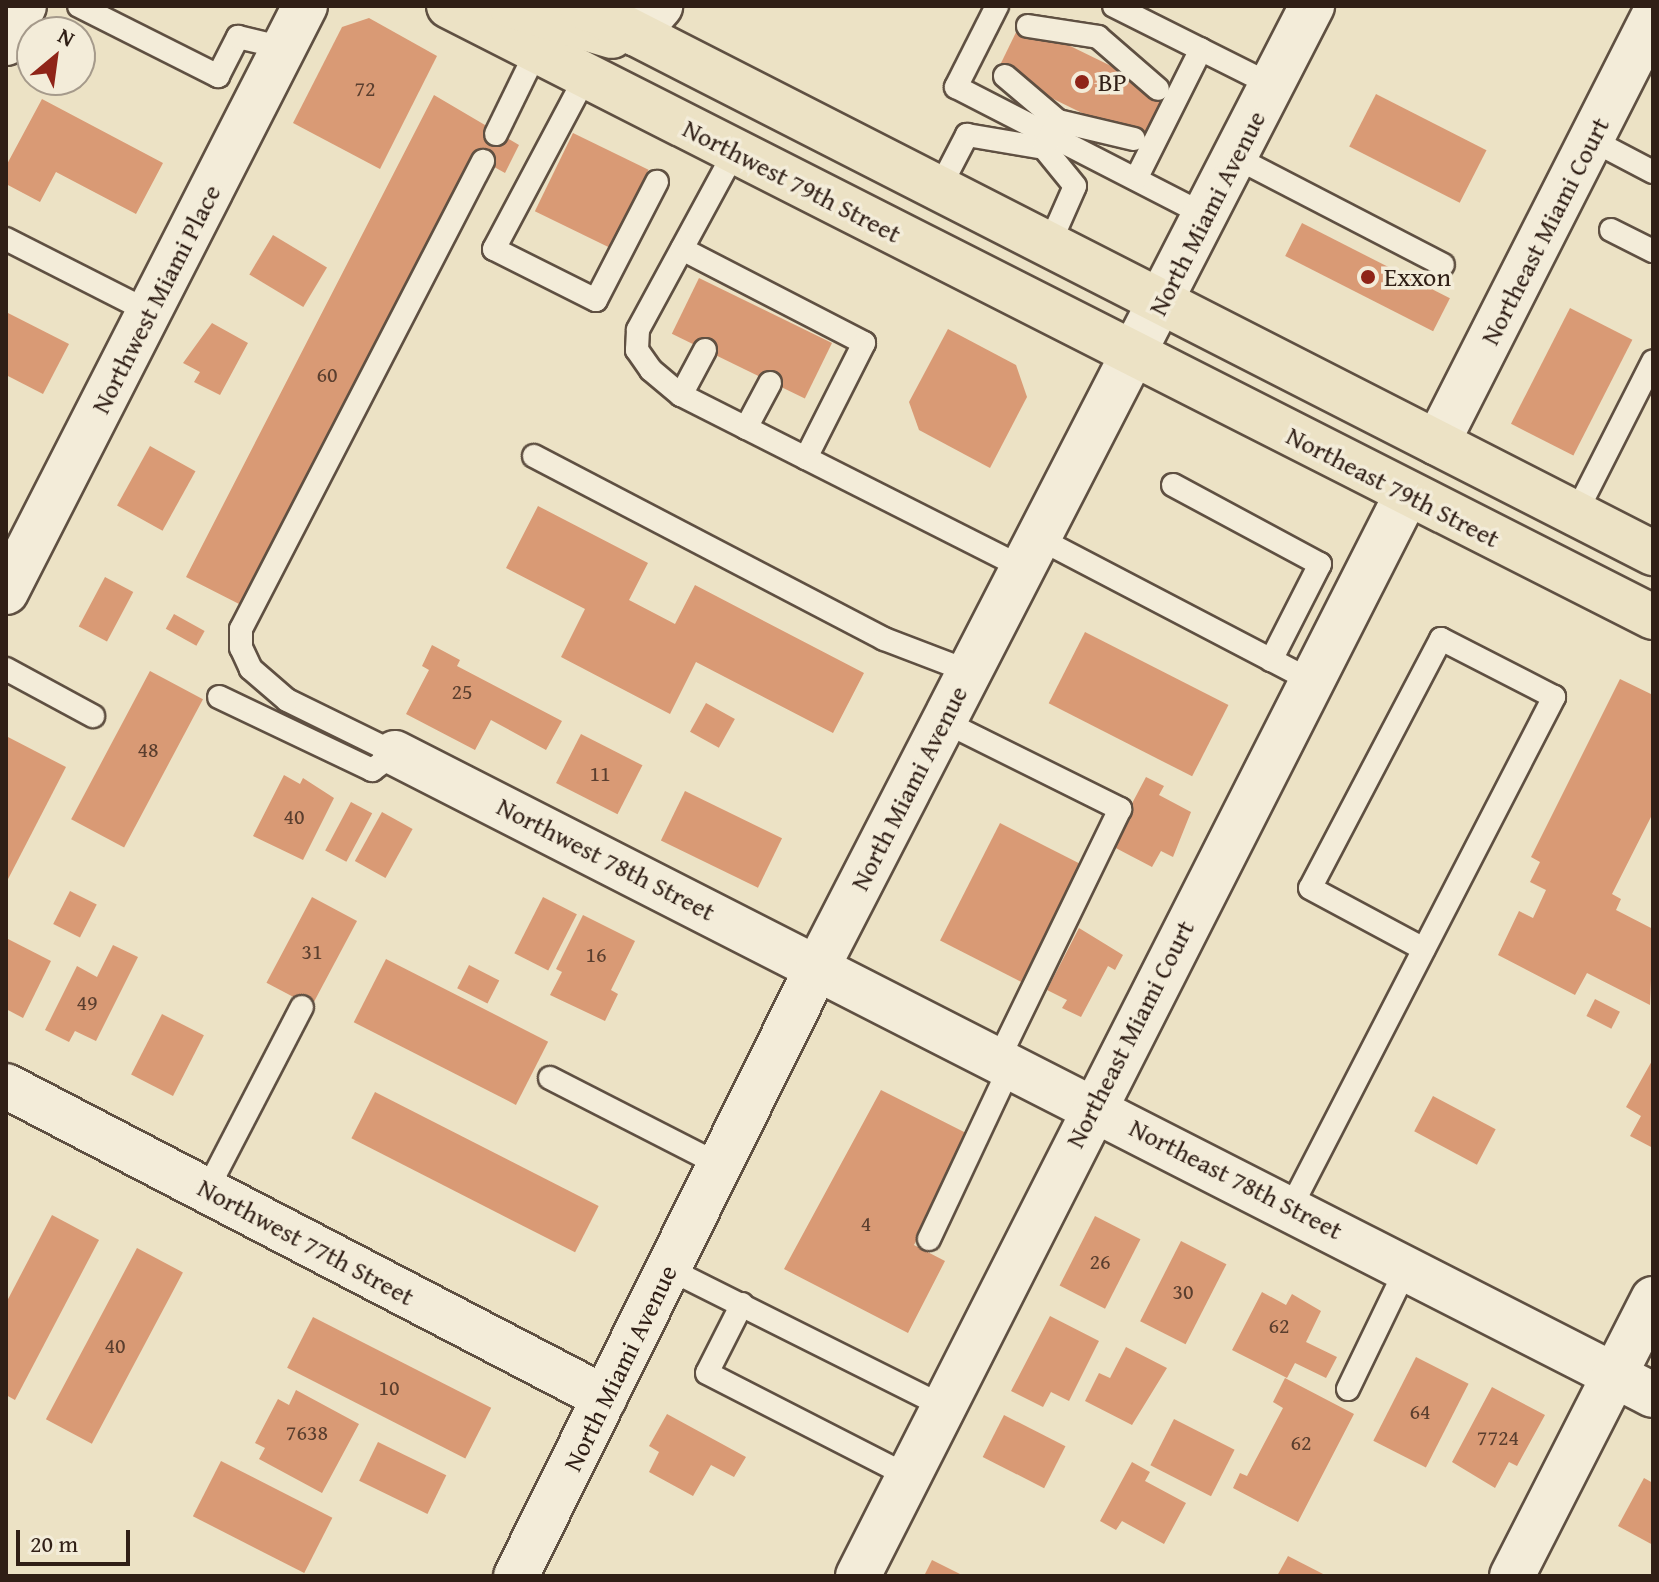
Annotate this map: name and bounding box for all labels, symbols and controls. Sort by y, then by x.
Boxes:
north arrow [16,16,96,96]
text: N [52,19,81,54]
place label: BP [1098,66,1127,98]
marker: BP [1073,73,1091,91]
house number: 72 [354,76,376,102]
street label: North Miami Avenue [1142,105,1272,321]
street label: Northeast Miami Court [1474,112,1616,350]
street label: Northwest 79th Street [678,113,906,249]
street label: Northwest Miami Place [85,179,227,419]
place label: Exxon [1384,261,1451,293]
marker: Exxon [1359,268,1377,286]
house number: 60 [316,362,338,388]
street label: Northeast 79th Street [1281,420,1505,554]
house number: 25 [451,679,473,705]
street label: North Miami Avenue [844,680,974,896]
house number: 48 [137,737,159,763]
house number: 11 [589,761,611,787]
street label: Northwest 78th Street [492,791,720,927]
house number: 40 [283,804,305,830]
street label: Northeast Miami Court [1059,915,1201,1153]
house number: 31 [301,939,323,965]
house number: 16 [585,942,607,968]
house number: 49 [76,990,98,1016]
street label: Northeast 78th Street [1124,1112,1348,1246]
street label: Northwest 77th Street [193,1172,419,1312]
house number: 4 [861,1211,871,1237]
house number: 26 [1089,1249,1111,1275]
street label: North Miami Avenue [557,1260,683,1476]
house number: 30 [1172,1279,1194,1305]
house number: 62 [1268,1313,1290,1339]
house number: 40 [104,1333,126,1359]
house number: 10 [378,1375,400,1401]
house number: 64 [1409,1399,1431,1425]
house number: 7638 [286,1420,328,1446]
house number: 7724 [1477,1425,1519,1451]
house number: 62 [1290,1430,1312,1456]
scale bar [20,1514,134,1564]
text: 20 m [30,1526,78,1561]

